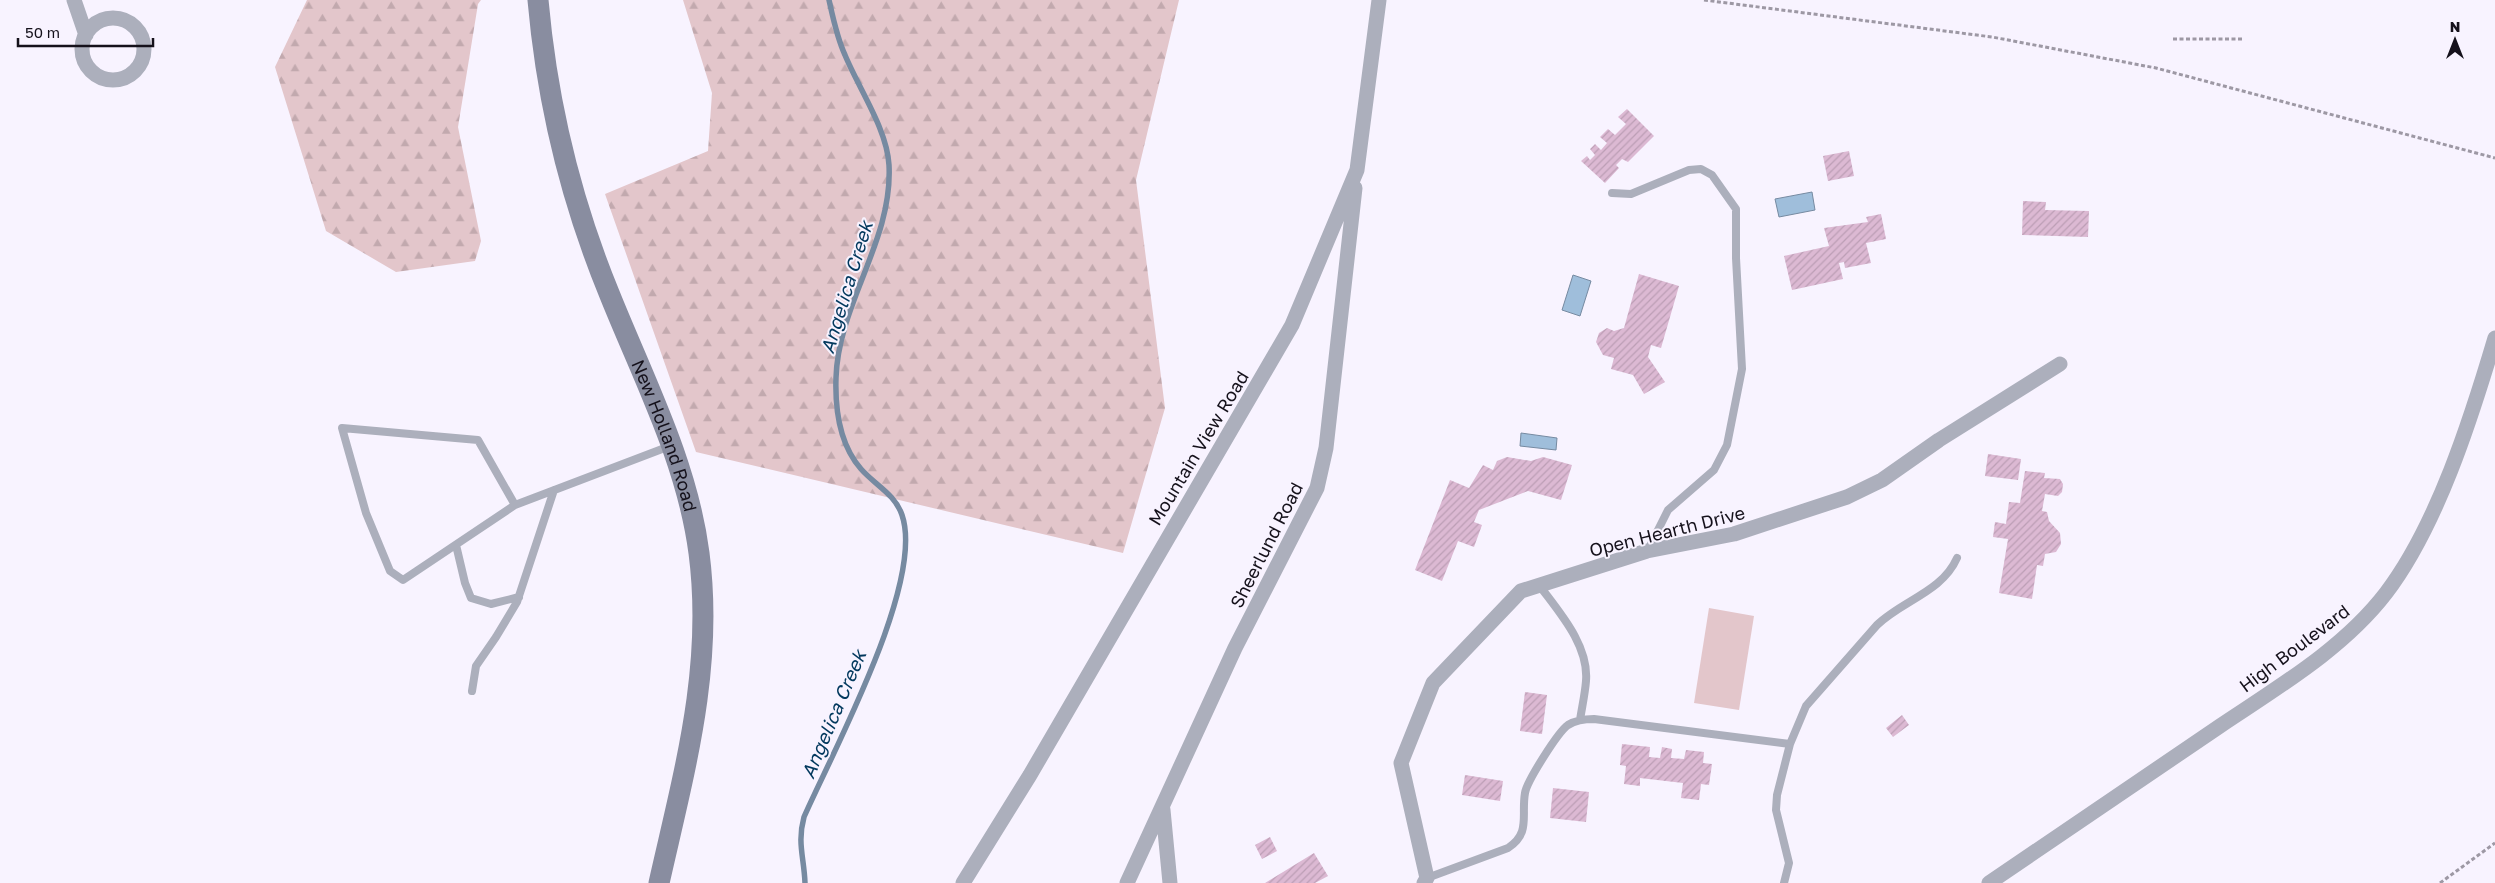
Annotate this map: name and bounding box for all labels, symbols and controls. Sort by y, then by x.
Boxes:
scale bar [18,15,152,47]
north arrow [2430,15,2480,65]
text: N [2450,18,2460,35]
text: 50 m [25,23,60,41]
water label: Angelica Creek [815,216,878,356]
street label: New Holland Road [627,356,702,514]
street label: Mountain View Road [1143,367,1253,529]
street label: Sheerlund Road [1225,479,1307,611]
street label: Open Hearth Drive [1587,501,1747,561]
street label: High Boulevard [2235,599,2353,697]
water label: Angelica Creek [796,644,871,782]

